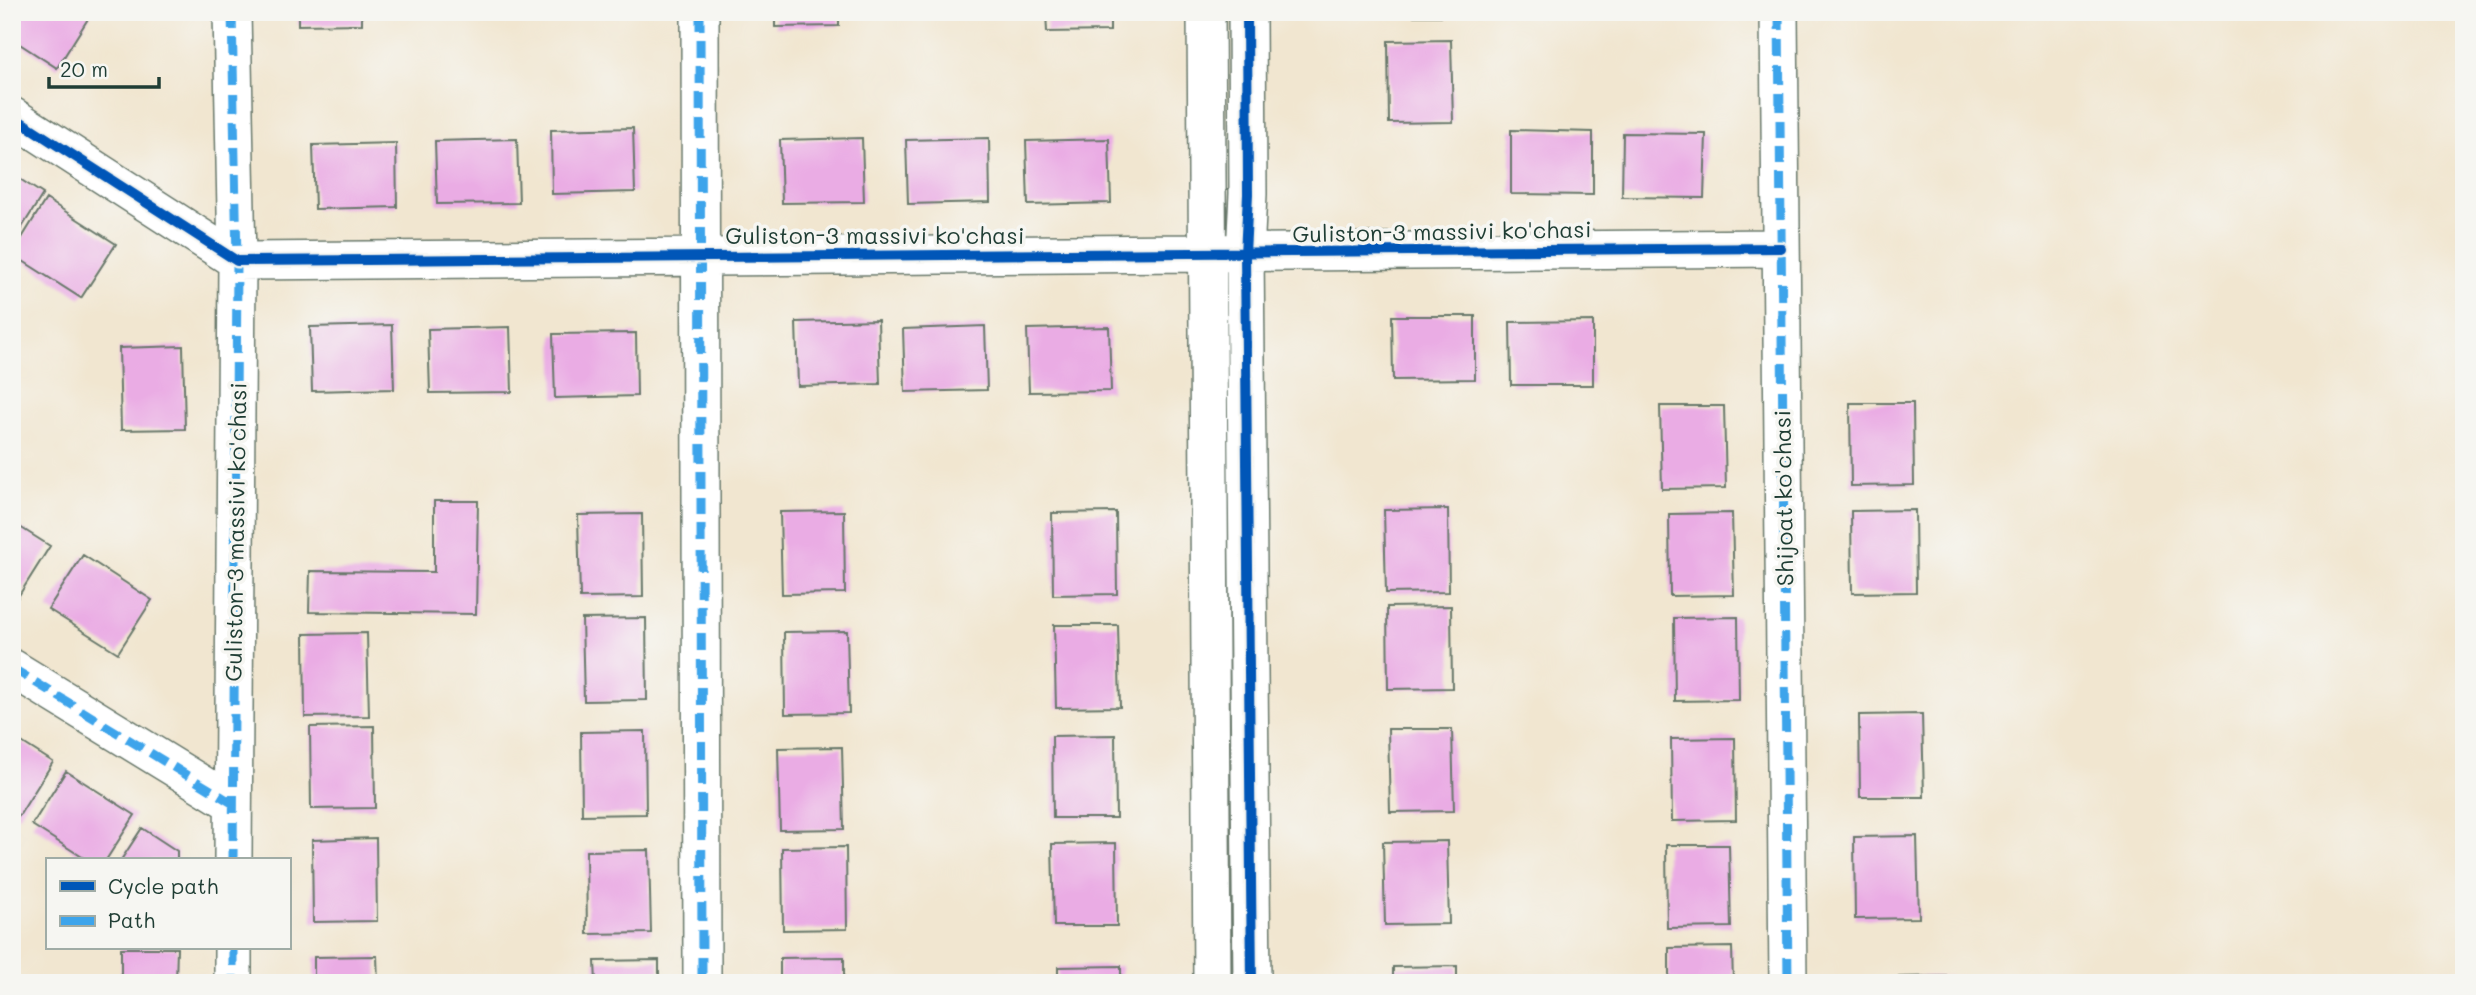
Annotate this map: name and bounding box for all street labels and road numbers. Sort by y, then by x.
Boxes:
street label: Guliston-3 massivi ko'chasi [1292,213,1592,249]
street label: Guliston-3 massivi ko'chasi [725,220,1025,250]
street label: Guliston-3 massivi ko'chasi [217,382,253,682]
street label: Shijoat ko'chasi [1766,410,1800,586]

